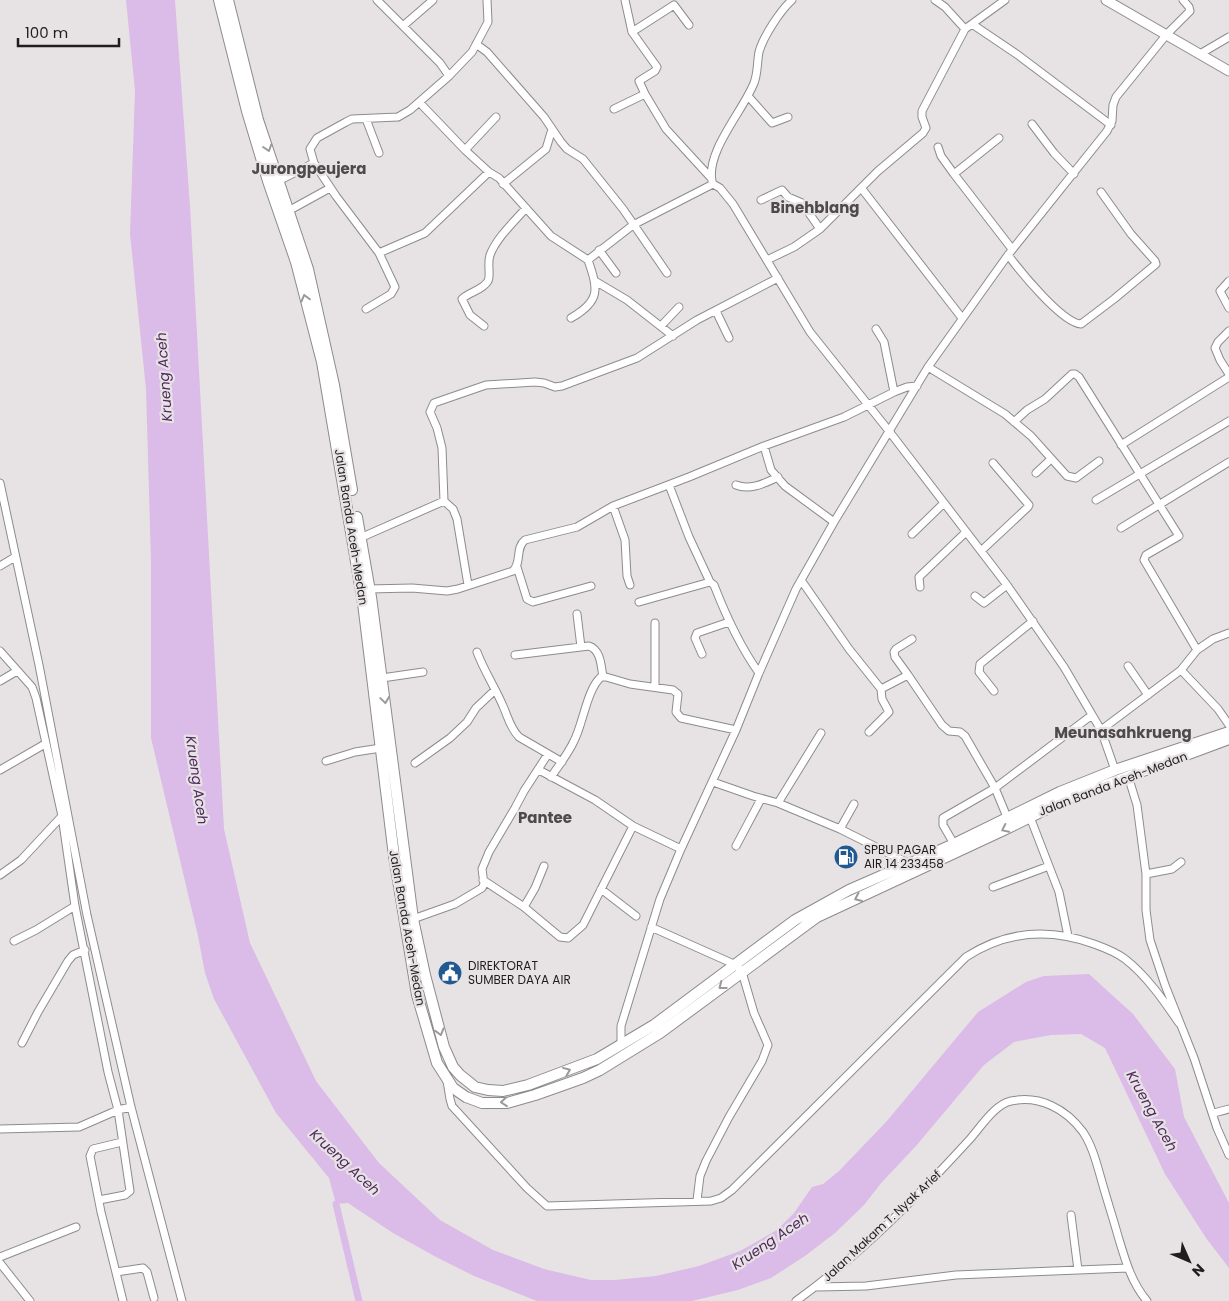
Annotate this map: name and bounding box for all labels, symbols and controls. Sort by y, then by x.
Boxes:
scale bar [18,15,119,47]
text: 100 m [25,22,68,43]
one-way arrow [262,144,272,152]
district label: Jurongpeujera [252,158,366,179]
district label: Binehblang [771,197,859,218]
one-way arrow [300,293,311,302]
water label: Krueng Aceh [151,332,177,422]
street label: Jalan Banda Aceh-Medan [331,448,372,606]
one-way arrow [379,696,390,704]
district label: Meunasahkrueng [1054,722,1192,743]
water label: Krueng Aceh [181,734,213,826]
street label: Jalan Banda Aceh-Medan [1036,747,1190,820]
district label: Pantee [518,807,572,828]
one-way arrow [1002,823,1011,833]
place label: SPBU PAGAR AIR 14 233458 [864,841,944,872]
fuel station icon: SPBU PAGAR AIR 14 233458 [833,844,859,870]
street label: Jalan Banda Aceh-Medan [385,849,430,1007]
one-way arrow [854,891,863,902]
place label: DIREKTORAT SUMBER DAYA AIR [468,957,571,988]
public building icon: DIREKTORAT SUMBER DAYA AIR [437,960,463,986]
one-way arrow [718,980,728,989]
one-way arrow [434,1028,445,1037]
one-way arrow [562,1067,570,1077]
water label: Krueng Aceh [1122,1067,1182,1155]
one-way arrow [500,1096,508,1107]
water label: Krueng Aceh [305,1124,385,1200]
street label: Jalan Makam T. Nyak Arief [819,1166,945,1285]
water label: Krueng Aceh [727,1208,813,1274]
north arrow [1164,1236,1214,1286]
text: N [1187,1259,1209,1281]

